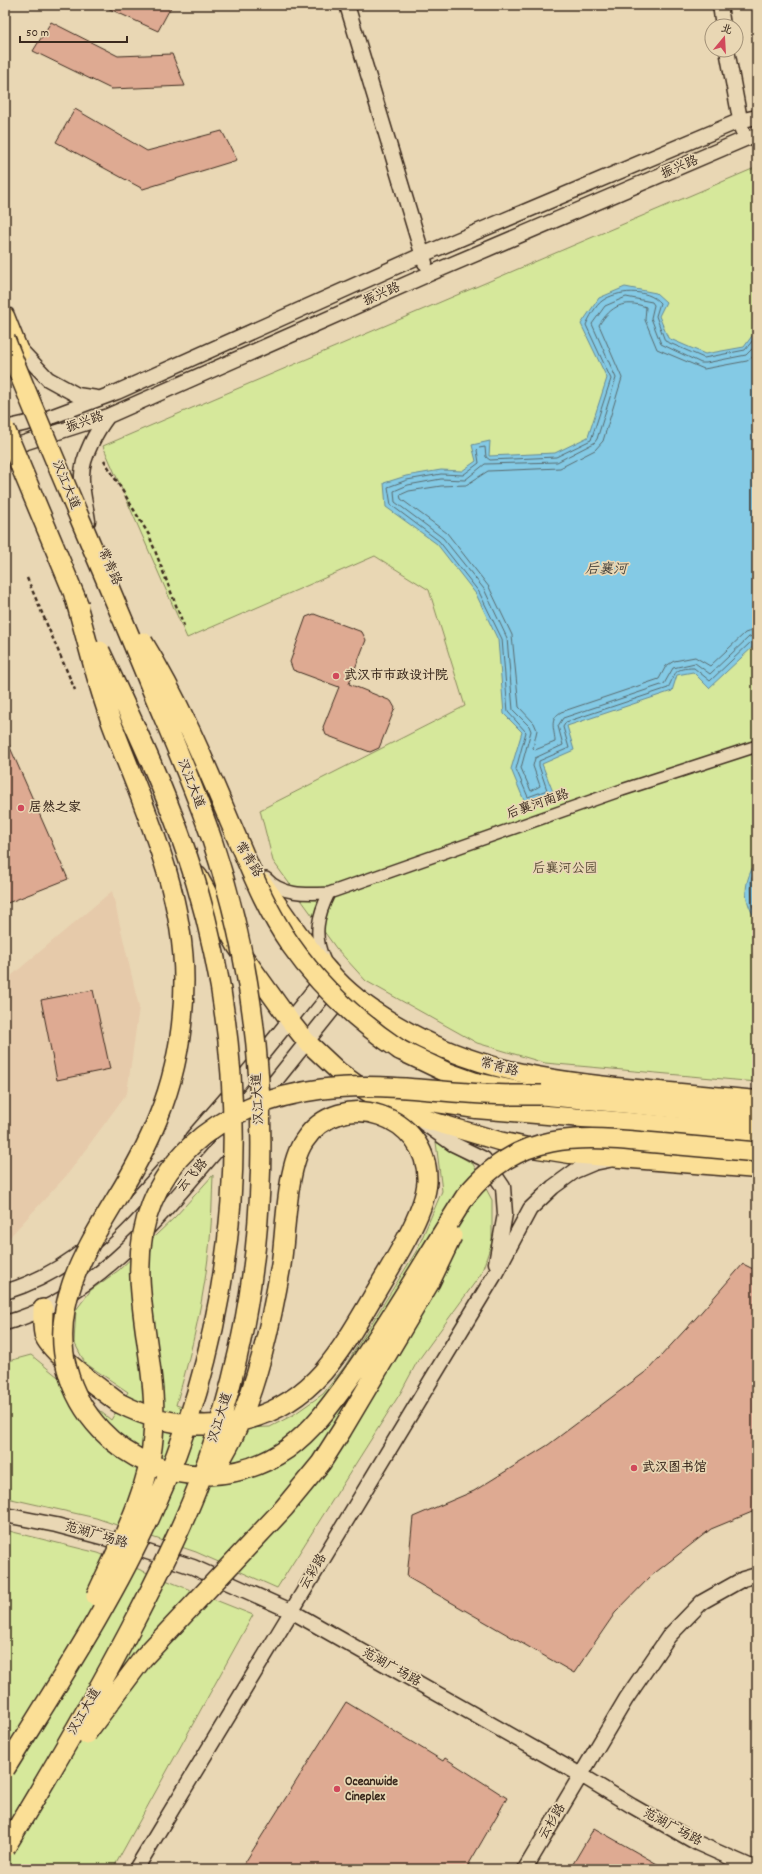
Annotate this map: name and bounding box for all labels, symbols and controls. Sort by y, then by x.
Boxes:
scale bar [20,18,127,44]
north arrow [704,18,744,58]
text: 北 [719,21,734,40]
text: 50 m [26,25,49,42]
street label: 振兴路 [658,152,702,184]
street label: 振兴路 [360,278,404,312]
street label: 振兴路 [63,408,107,438]
street label: 汉江大道 [46,457,84,513]
street label: 常青路 [92,545,126,589]
water label: 后襄河 [585,560,629,580]
place label: 武汉市市政设计院 [344,667,448,686]
marker: 武汉市市政设计院 [331,671,341,681]
street label: 汉江大道 [171,756,209,812]
street label: 后襄河南路 [504,785,572,825]
place label: 居然之家 [29,799,81,818]
marker: 居然之家 [16,803,26,813]
street label: 常青路 [230,838,266,882]
park label: 后襄河公园 [532,860,598,879]
street label: 常青路 [478,1054,520,1082]
street label: 汉江大道 [248,1073,270,1125]
street label: 云飞路 [173,1155,213,1197]
street label: 汉江大道 [204,1390,238,1446]
place label: 武汉图书馆 [642,1459,707,1478]
marker: 武汉图书馆 [629,1463,639,1473]
street label: 范湖广场路 [62,1518,130,1554]
street label: 云彩路 [296,1550,332,1594]
street label: 范湖广场路 [358,1644,424,1692]
street label: 汉江大道 [64,1685,106,1739]
place label: Oceanwide Cineplex [345,1773,398,1807]
marker: Oceanwide Cineplex [332,1784,342,1794]
street label: 云杉路 [535,1800,571,1844]
street label: 范湖广场路 [639,1804,705,1852]

